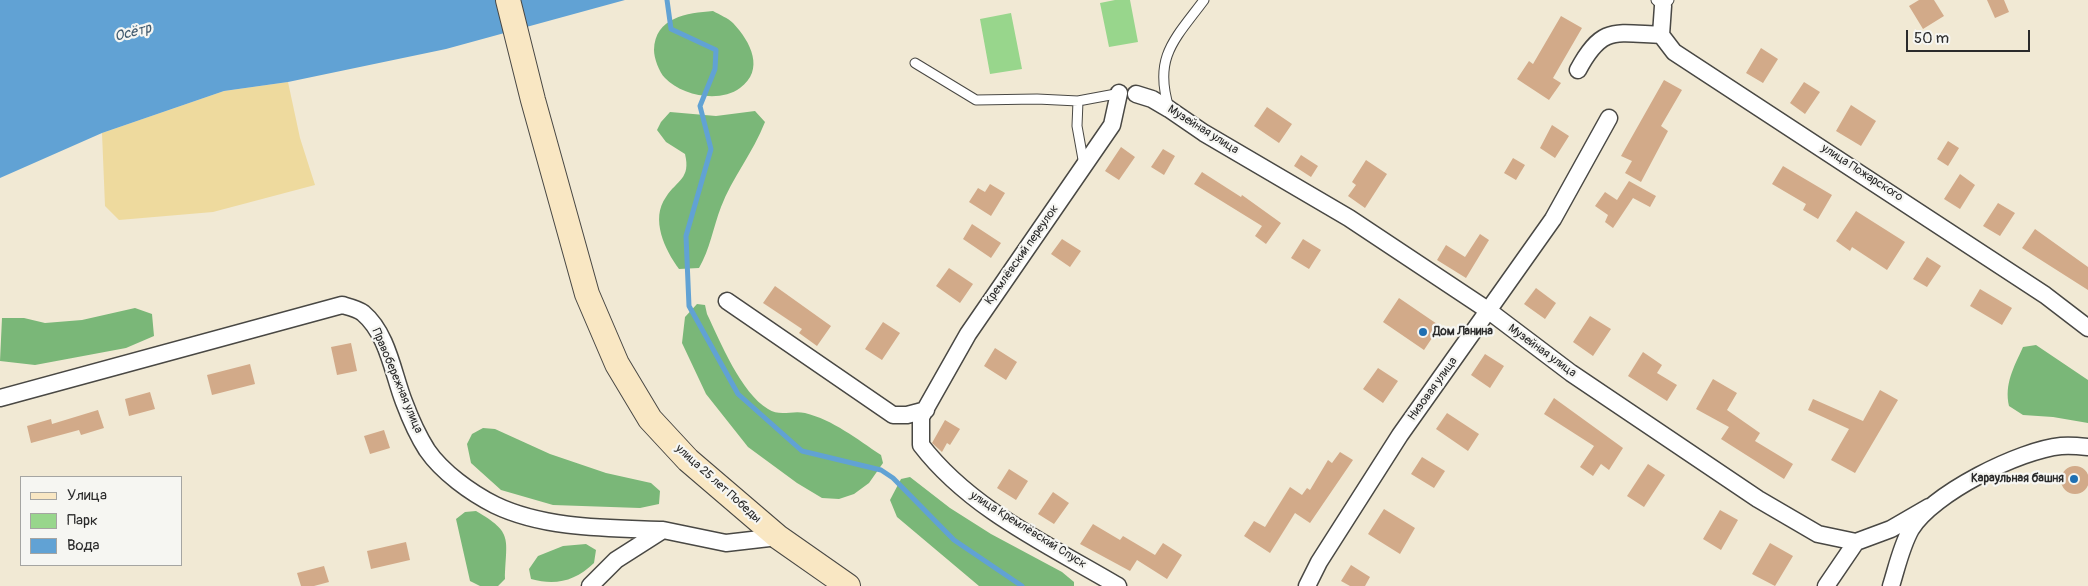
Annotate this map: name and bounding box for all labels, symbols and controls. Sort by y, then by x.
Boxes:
water label: Осётр [113,20,153,46]
scale bar [1908,20,2032,52]
text: 50 m [1914,29,1949,48]
street label: Музейная улица [1165,102,1241,158]
street label: улица Пожарского [1819,141,1905,205]
street label: Кремлёвский переулок [982,202,1062,308]
street label: Музейная улица [1505,321,1579,381]
place label: Дом Ланина [1433,325,1493,339]
street label: Правобережная улица [368,326,426,436]
marker: Дом Ланина [1417,326,1429,338]
street label: Низовая улица [1405,355,1461,423]
street label: улица 25 лет Победы [672,442,764,526]
place label: Караульная башня [1971,472,2064,486]
marker: Караульная башня [2068,473,2080,485]
legend [20,476,182,566]
text: Улица [67,486,107,505]
street label: улица Кремлёвский Спуск [967,488,1089,572]
text: Парк [67,511,98,530]
text: Вода [67,536,100,555]

